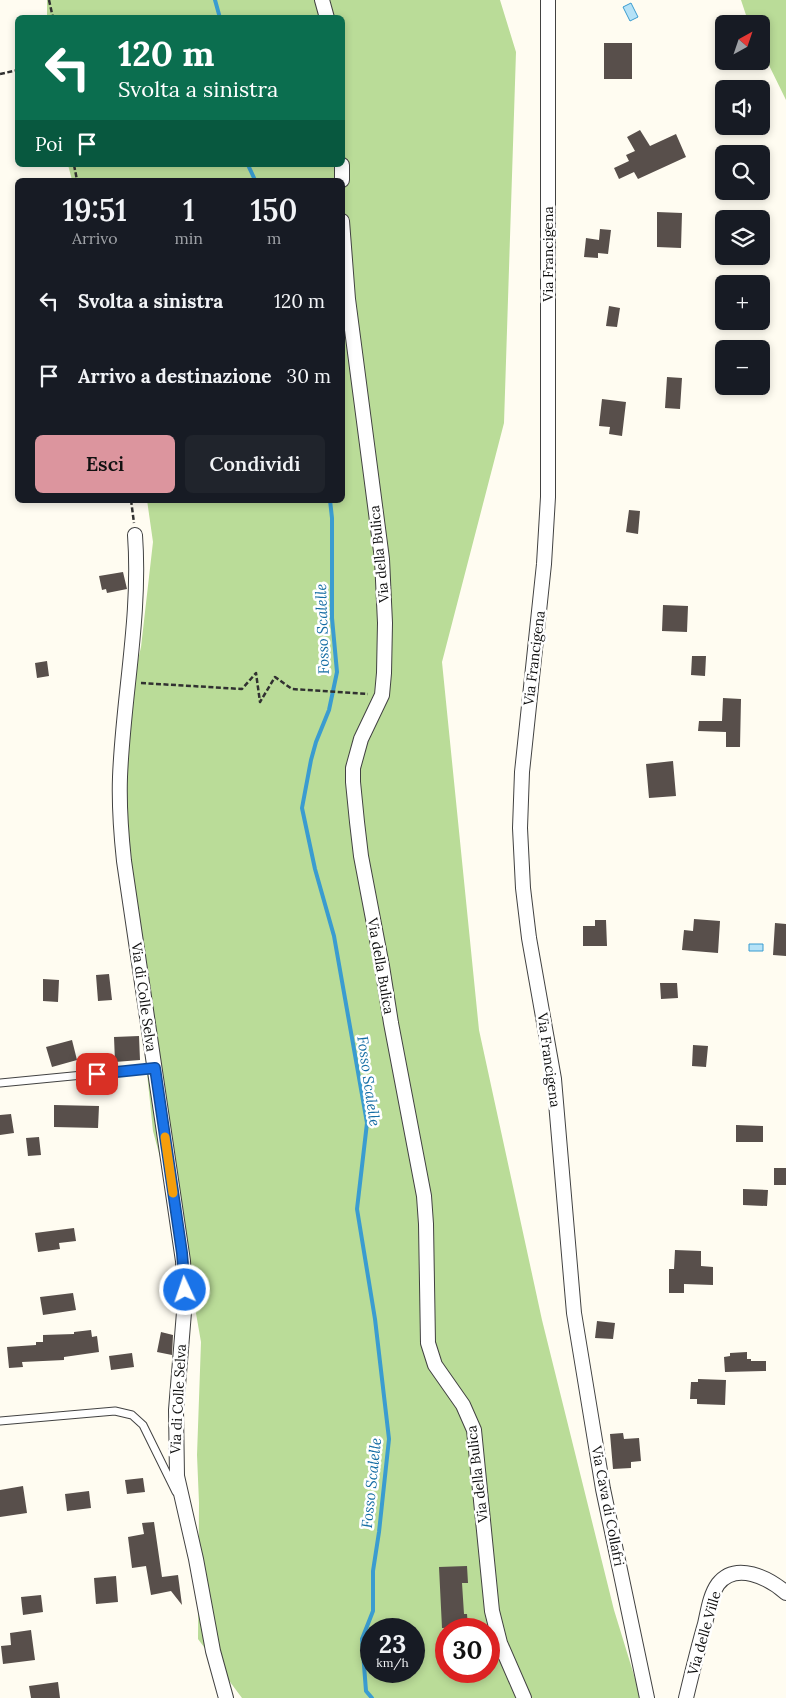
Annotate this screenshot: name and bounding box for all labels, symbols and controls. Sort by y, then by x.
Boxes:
north arrow [715,15,770,70]
map controls [715,15,770,395]
text: 120 m [118,31,215,76]
icon: left [35,35,100,100]
text: Svolta a sinistra [118,75,278,103]
button: sound [715,80,770,135]
icon: arrive [73,130,101,158]
text: Poi [35,132,63,156]
button: search [715,145,770,200]
text: 19:51 [62,191,127,229]
text: 1 [183,191,195,229]
text: 150 [251,191,298,229]
street label: Via Francigena [539,206,557,303]
button: layers [715,210,770,265]
text: Arrivo [72,228,118,248]
text: min [175,228,203,248]
text: m [267,228,281,248]
button: + [715,275,770,330]
icon: left [35,287,63,315]
text: Svolta a sinistra [78,289,223,313]
text: 120 m [274,289,325,313]
button: − [715,340,770,395]
icon: arrive [35,362,63,390]
text: Arrivo a destinazione [78,364,272,388]
text: 30 m [287,364,331,388]
button: Esci [35,435,175,493]
button: Condividi [185,435,325,493]
street label: Via della Bulica [365,505,393,604]
water label: Fosso Scalelle [311,583,333,675]
street label: Via Francigena [519,610,549,707]
street label: Via della Bulica [363,915,398,1016]
street label: Via di Colle Selva [127,940,161,1053]
street label: Via Francigena [533,1011,565,1108]
water label: Fosso Scalelle [353,1035,385,1127]
pin [76,1053,118,1095]
icon: arrive [83,1060,111,1088]
position arrow [158,1263,210,1315]
street label: Via di Colle Selva [166,1344,190,1455]
street label: Via della Bulica [462,1424,492,1525]
water label: Fosso Scalelle [357,1437,385,1529]
street label: Via Cava di Collafri [587,1443,628,1568]
street label: Via delle Ville [683,1588,725,1678]
speed limit sign: 30 [435,1618,500,1683]
text: 23 [379,1628,406,1660]
text: km/h [376,1655,409,1670]

